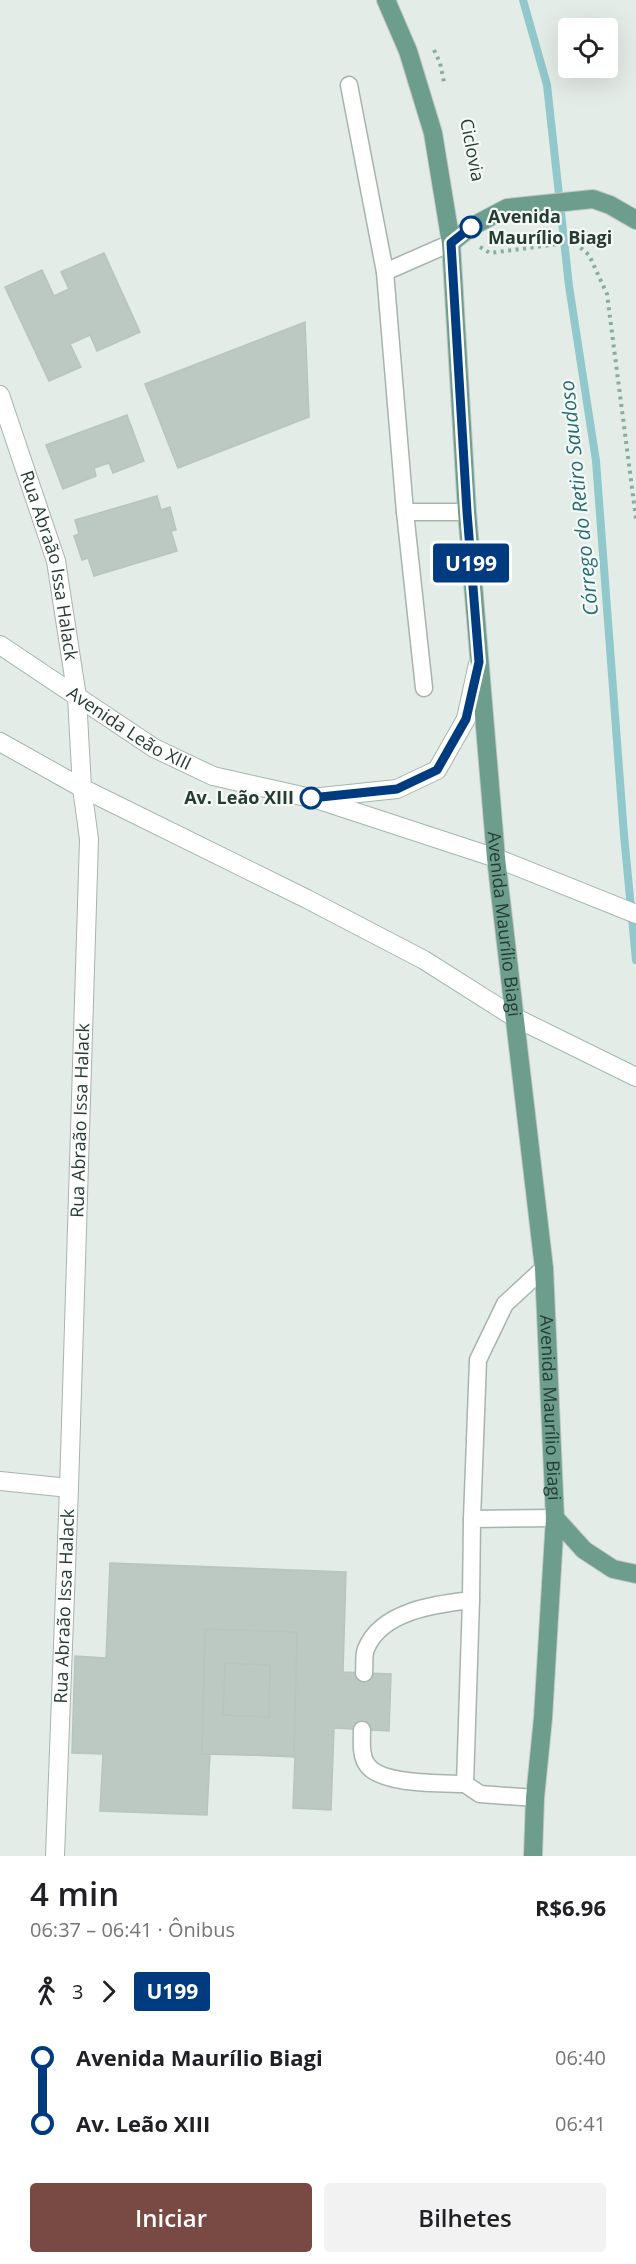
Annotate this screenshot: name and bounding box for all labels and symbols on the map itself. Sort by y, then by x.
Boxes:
street label: Ciclovia [455,116,491,183]
place label: Avenida Maurílio Biagi [488,204,612,249]
marker: Avenida Maurílio Biagi [460,216,482,238]
water label: Córrego do Retiro Saudoso [553,379,604,617]
street label: Rua Abraão Issa Halack [15,467,84,662]
line badge: U199 [429,544,513,582]
street label: Avenida Leão XIII [63,680,196,775]
place label: Av. Leão XIII [184,785,294,809]
marker: Av. Leão XIII [300,787,322,809]
street label: Avenida Maurílio Biagi [483,831,527,1018]
street label: Rua Abraão Issa Halack [64,1022,94,1218]
street label: Avenida Maurílio Biagi [535,1314,567,1501]
street label: Rua Abraão Issa Halack [48,1508,79,1704]

